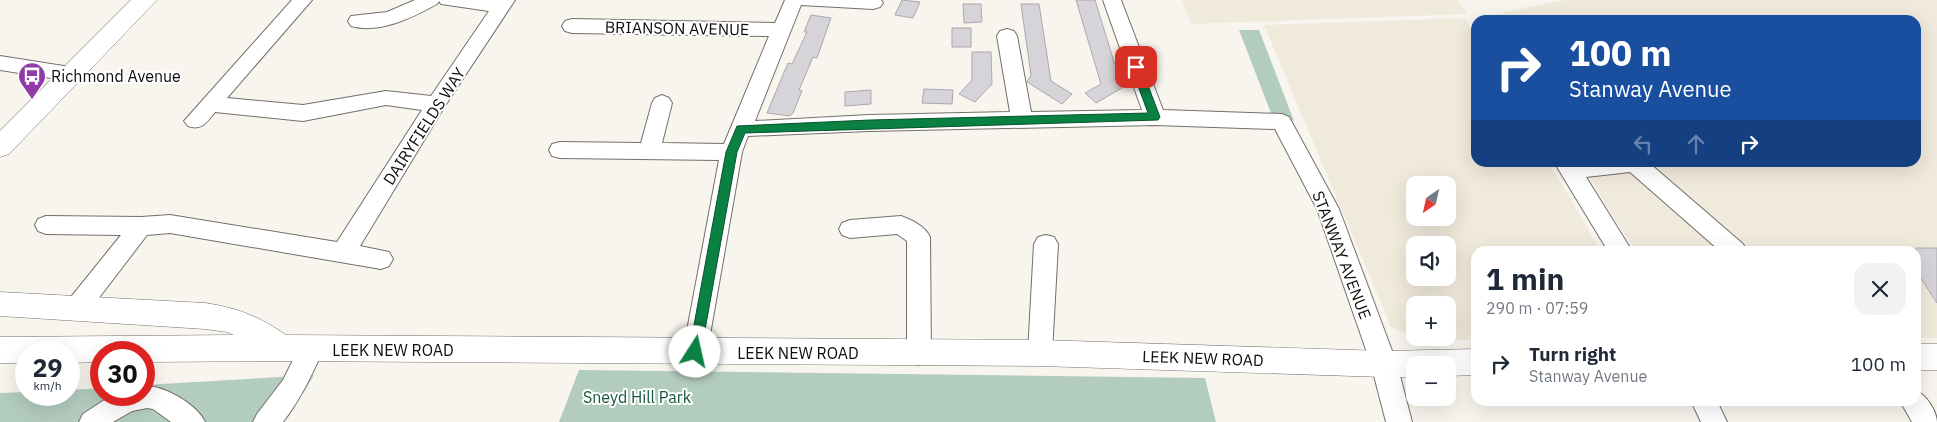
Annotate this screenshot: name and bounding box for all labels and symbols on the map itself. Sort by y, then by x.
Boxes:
street label: BRIANSON AVENUE [605,17,749,39]
pin [1115,46,1157,88]
bus stop icon: Richmond Avenue [17,61,47,100]
street label: DAIRYFIELDS WAY [379,63,470,188]
place label: Richmond Avenue [51,66,181,86]
north arrow [1406,176,1456,226]
street label: STANWAY AVENUE [1308,188,1376,322]
position arrow [668,325,720,377]
street label: LEEK NEW ROAD [332,340,454,360]
speed limit sign: 30 [90,341,155,406]
street label: LEEK NEW ROAD [737,343,859,363]
street label: LEEK NEW ROAD [1142,346,1264,370]
park label: Sneyd Hill Park [583,387,692,407]

